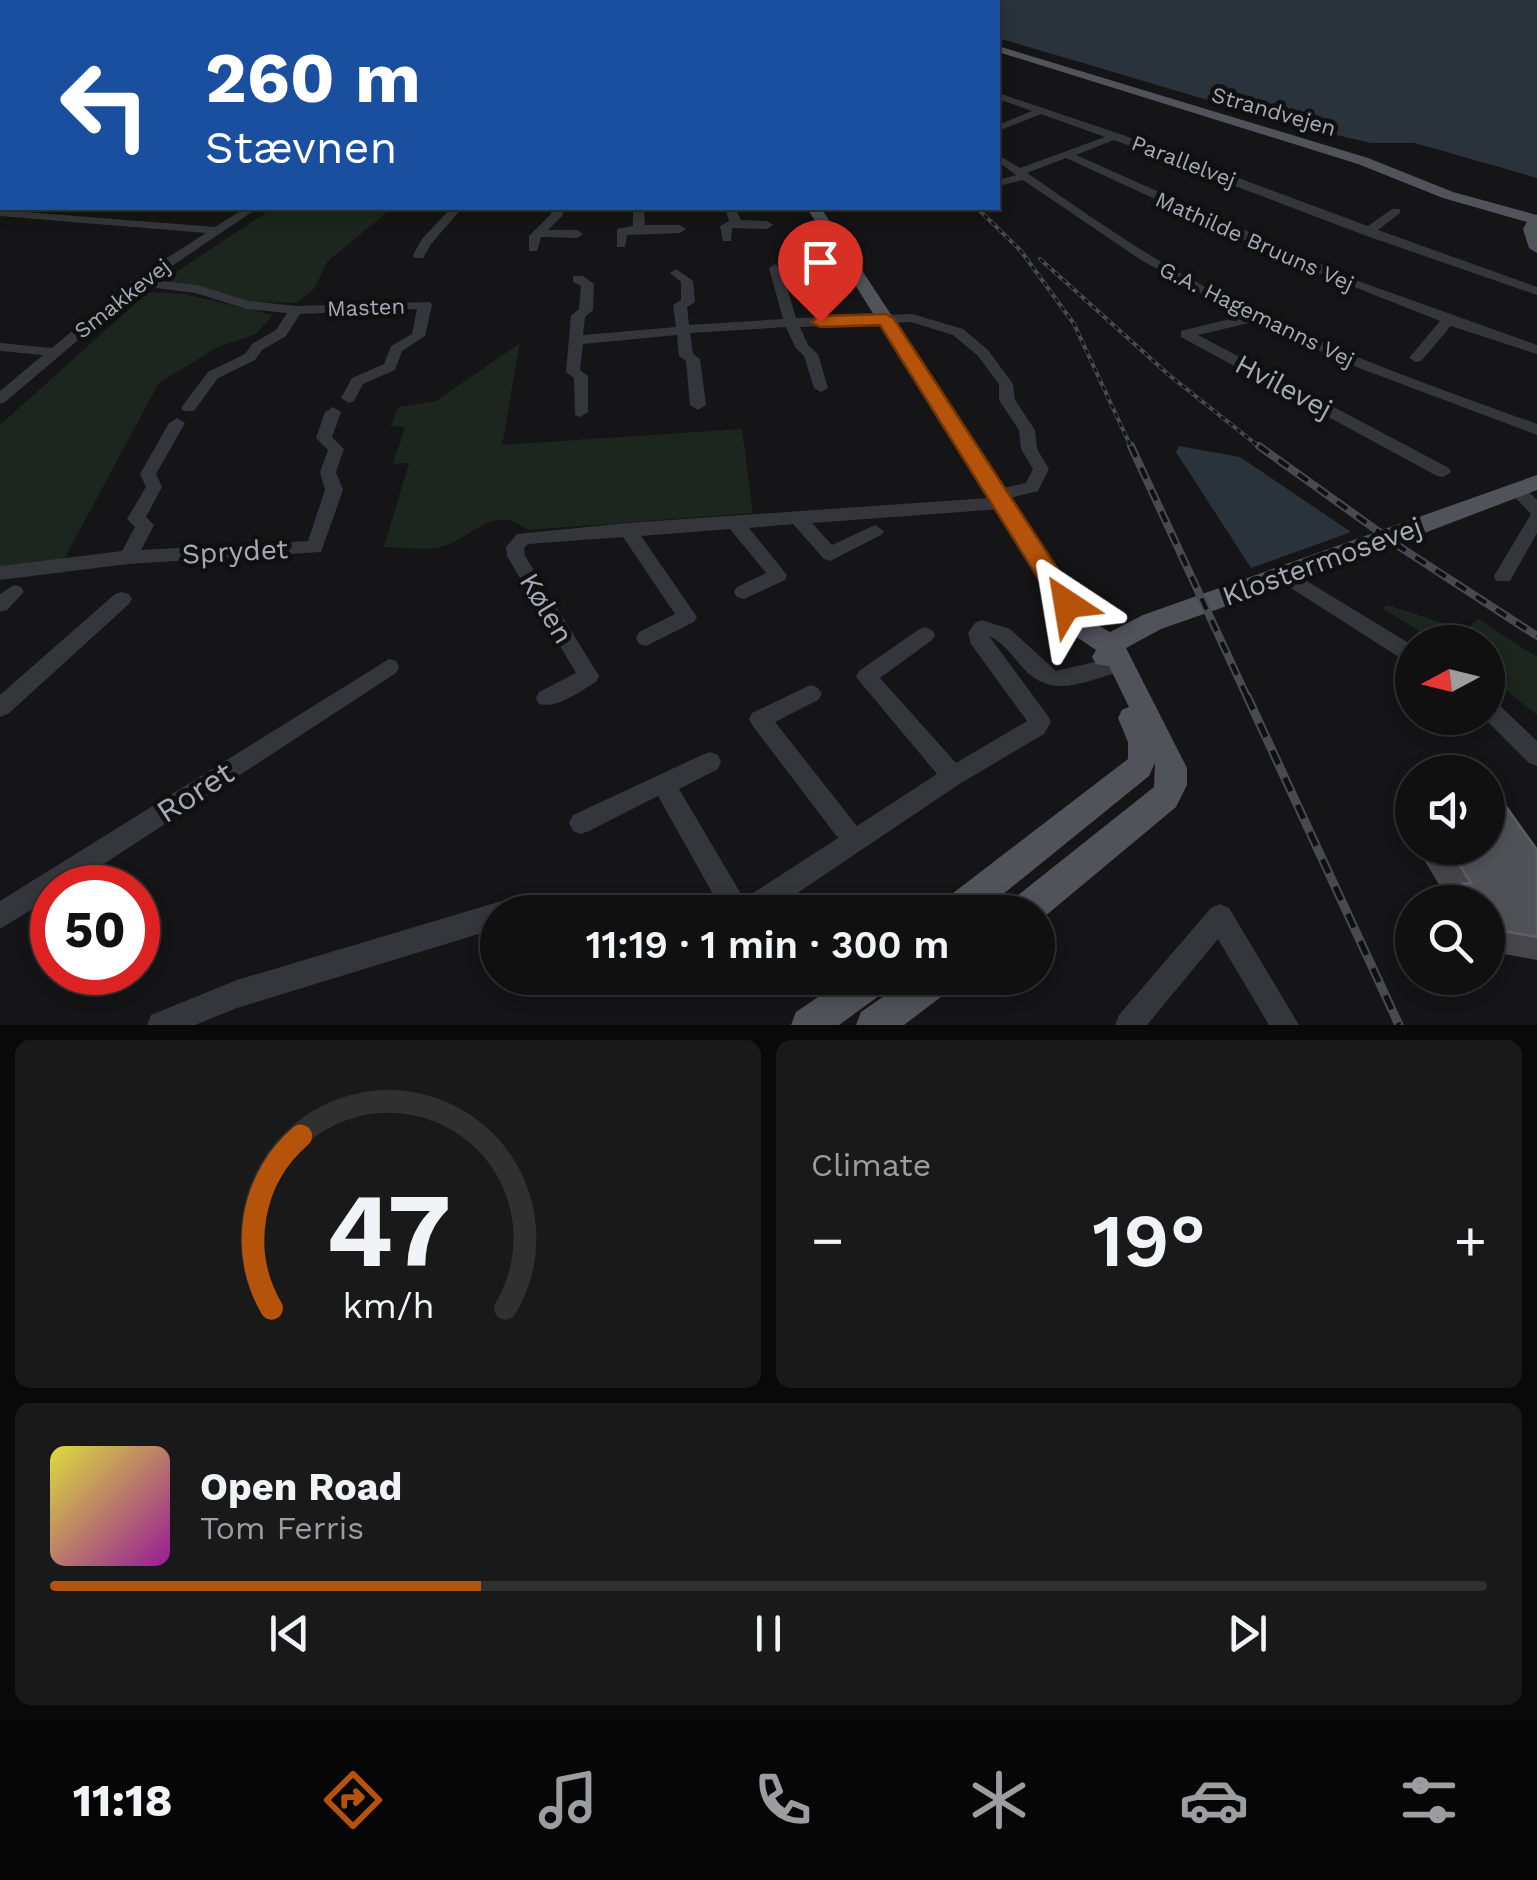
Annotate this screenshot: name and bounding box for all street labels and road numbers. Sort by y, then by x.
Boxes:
street label: Strandvejen [1209,82,1339,141]
street label: Parallelvej [1128,130,1239,193]
street label: Mathilde Bruuns Vej [1152,186,1358,296]
street label: Smakkevej [70,253,175,343]
street label: G.A. Hagemanns Vej [1155,256,1358,373]
street label: Masten [326,294,406,321]
street label: Hvilevej [1230,347,1338,426]
street label: Klostermosevej [1218,510,1426,613]
street label: Sprydet [181,532,289,571]
street label: Kølen [513,567,580,649]
street label: Roret [149,753,241,831]

